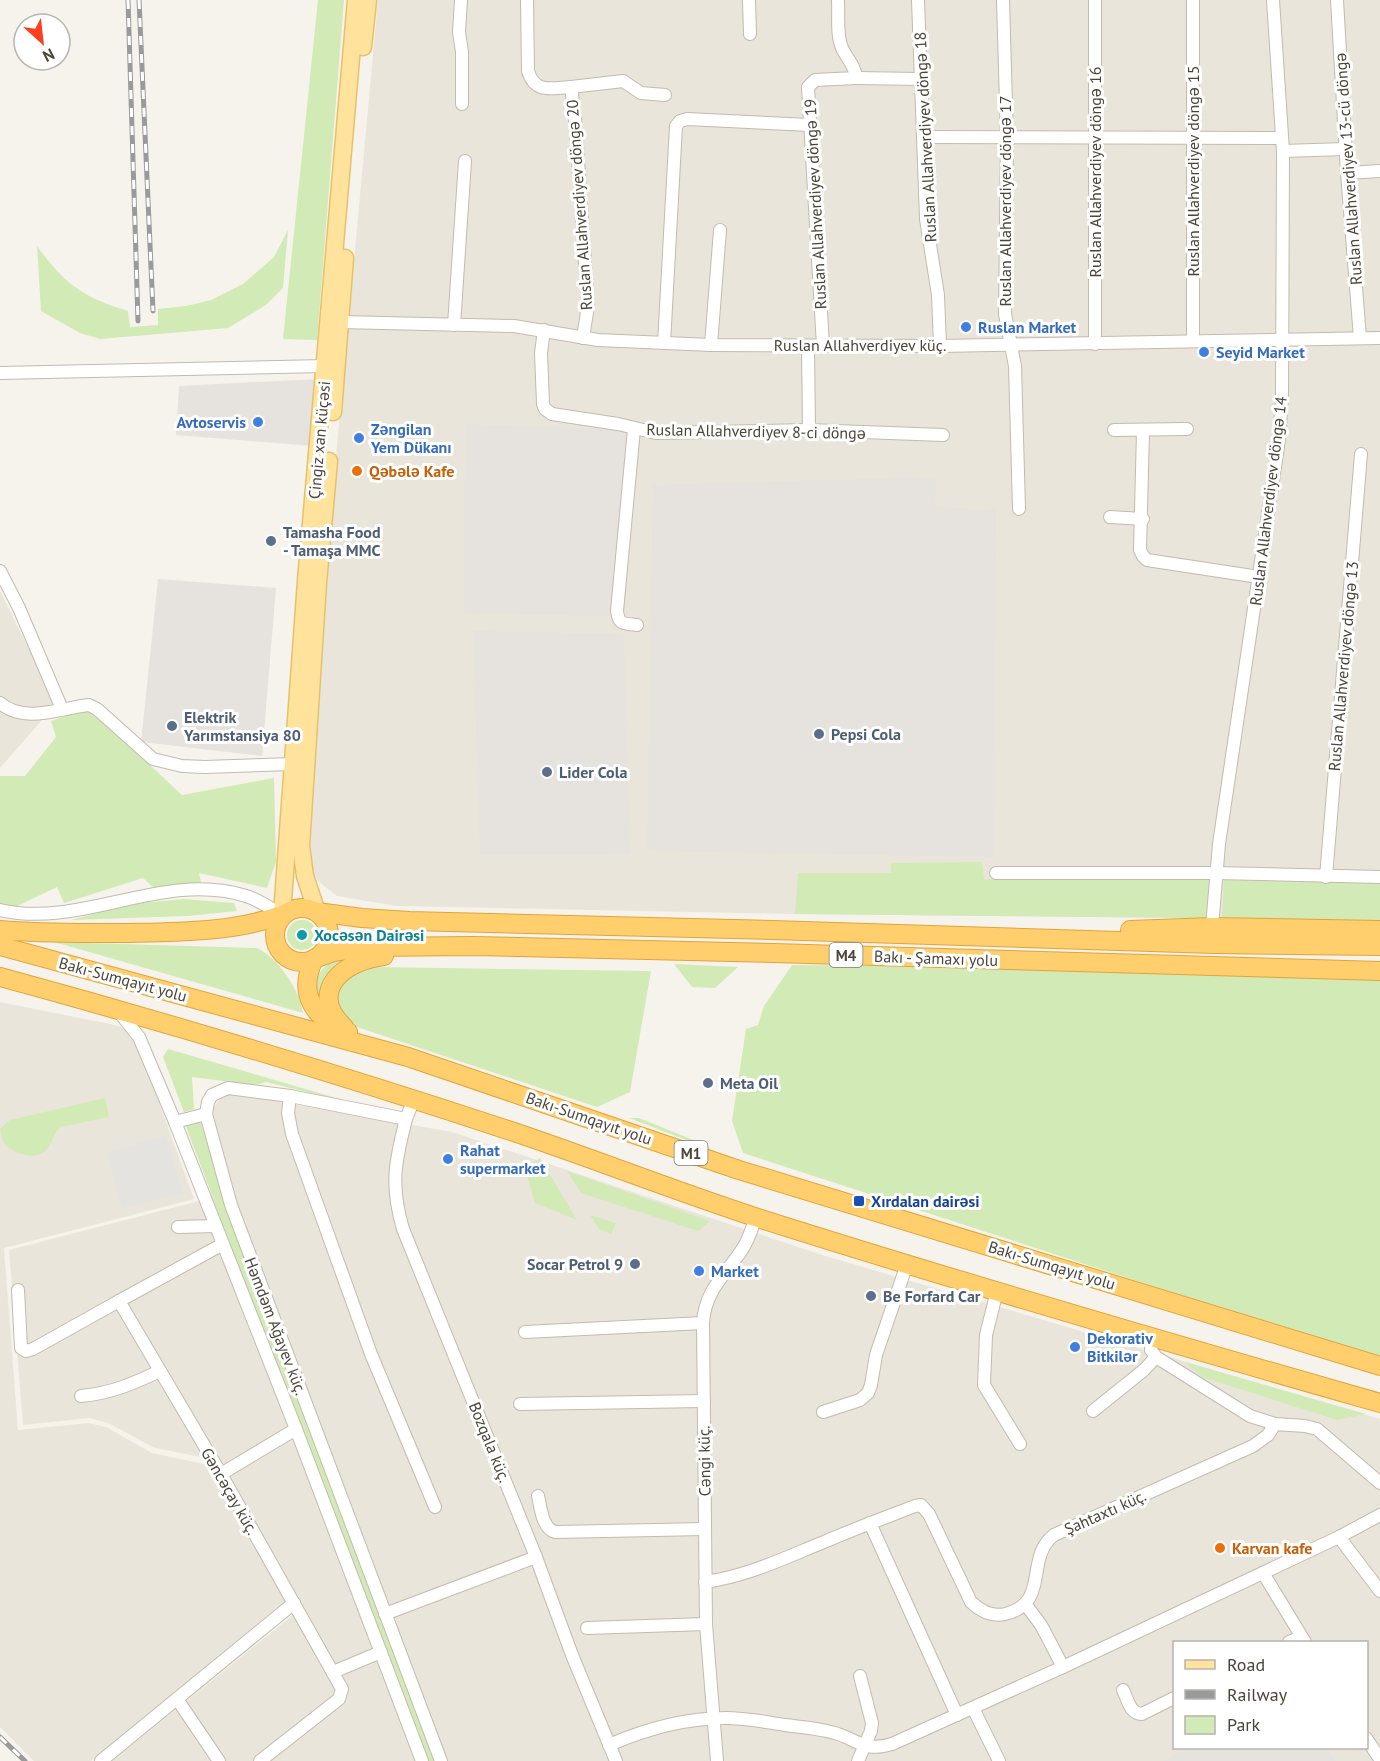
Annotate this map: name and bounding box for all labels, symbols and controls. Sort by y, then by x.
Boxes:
north arrow [12,12,72,72]
street label: Ruslan Allahverdiyev döngə 18 [909,31,941,243]
text: N [40,44,58,67]
street label: Ruslan Allahverdiyev 13-cü döngə [1330,52,1366,286]
street label: Ruslan Allahverdiyev döngə 15 [1183,66,1203,276]
street label: Ruslan Allahverdiyev döngə 16 [1085,67,1105,277]
street label: Ruslan Allahverdiyev döngə 17 [995,96,1015,306]
street label: Ruslan Allahverdiyev döngə 19 [799,98,831,310]
street label: Ruslan Allahverdiyev döngə 20 [562,99,596,311]
place label: Ruslan Market [978,317,1077,337]
marker: Ruslan Market [959,320,973,334]
street label: Ruslan Allahverdiyev küç. [774,335,946,355]
place label: Seyid Market [1216,342,1305,362]
marker: Seyid Market [1197,345,1211,359]
street label: Çingiz xan küçəsi [304,380,334,500]
street label: Ruslan Allahverdiyev döngə 14 [1245,395,1291,607]
place label: Avtoservis [177,412,246,432]
marker: Avtoservis [251,415,265,429]
place label: Zəngilan Yem Dükanı [370,419,452,457]
street label: Ruslan Allahverdiyev 8-ci döngə [646,419,866,443]
marker: Zəngilan Yem Dükanı [352,431,366,445]
place label: Qəbələ Kafe [369,461,454,481]
marker: Qəbələ Kafe [350,464,364,478]
place label: Tamasha Food - Tamaşa MMC [283,522,381,560]
marker: Tamasha Food - Tamaşa MMC [264,534,278,548]
street label: Ruslan Allahverdiyev döngə 13 [1324,560,1362,772]
place label: Elektrik Yarımstansiya 80 [183,707,301,745]
marker: Elektrik Yarımstansiya 80 [165,719,179,733]
place label: Pepsi Cola [831,724,901,744]
marker: Pepsi Cola [812,727,826,741]
place label: Lider Cola [559,762,627,782]
marker: Lider Cola [540,765,554,779]
place label: Xocəsən Dairəsi [314,925,424,945]
marker: Xocəsən Dairəsi [295,928,309,942]
road number: M4 [830,943,862,967]
street label: Bakı - Şamaxı yolu [874,946,998,970]
street label: Bakı-Sumqayıt yolu [57,952,189,1006]
place label: Meta Oil [720,1073,778,1093]
marker: Meta Oil [701,1076,715,1090]
street label: Bakı-Sumqayıt yolu [523,1087,655,1149]
place label: Rahat supermarket [460,1140,546,1178]
road number: M1 [674,1141,708,1165]
marker: Rahat supermarket [441,1152,455,1166]
place label: Xırdalan dairəsi [871,1191,979,1211]
marker: Xırdalan dairəsi [852,1194,866,1208]
street label: Bakı-Sumqayıt yolu [986,1236,1118,1294]
street label: Həmdəm Ağayev küç. [241,1254,311,1398]
place label: Socar Petrol 9 [527,1254,623,1274]
marker: Socar Petrol 9 [628,1257,642,1271]
place label: Market [711,1261,759,1281]
marker: Market [692,1264,706,1278]
place label: Be Forfard Car [883,1286,981,1306]
marker: Be Forfard Car [864,1289,878,1303]
place label: Dekorativ Bitkilər [1087,1328,1153,1366]
marker: Dekorativ Bitkilər [1068,1340,1082,1354]
street label: Bozqala küç. [465,1399,515,1485]
street label: Cəngi küç. [693,1425,715,1497]
street label: Gəncəçay küç. [197,1444,263,1538]
street label: Şahtaxtı küç. [1061,1485,1149,1539]
place label: Karvan kafe [1232,1538,1312,1558]
marker: Karvan kafe [1213,1541,1227,1555]
legend [1173,1641,1368,1749]
text: Road [1227,1653,1265,1676]
text: Railway [1227,1683,1288,1706]
text: Park [1227,1713,1260,1736]

